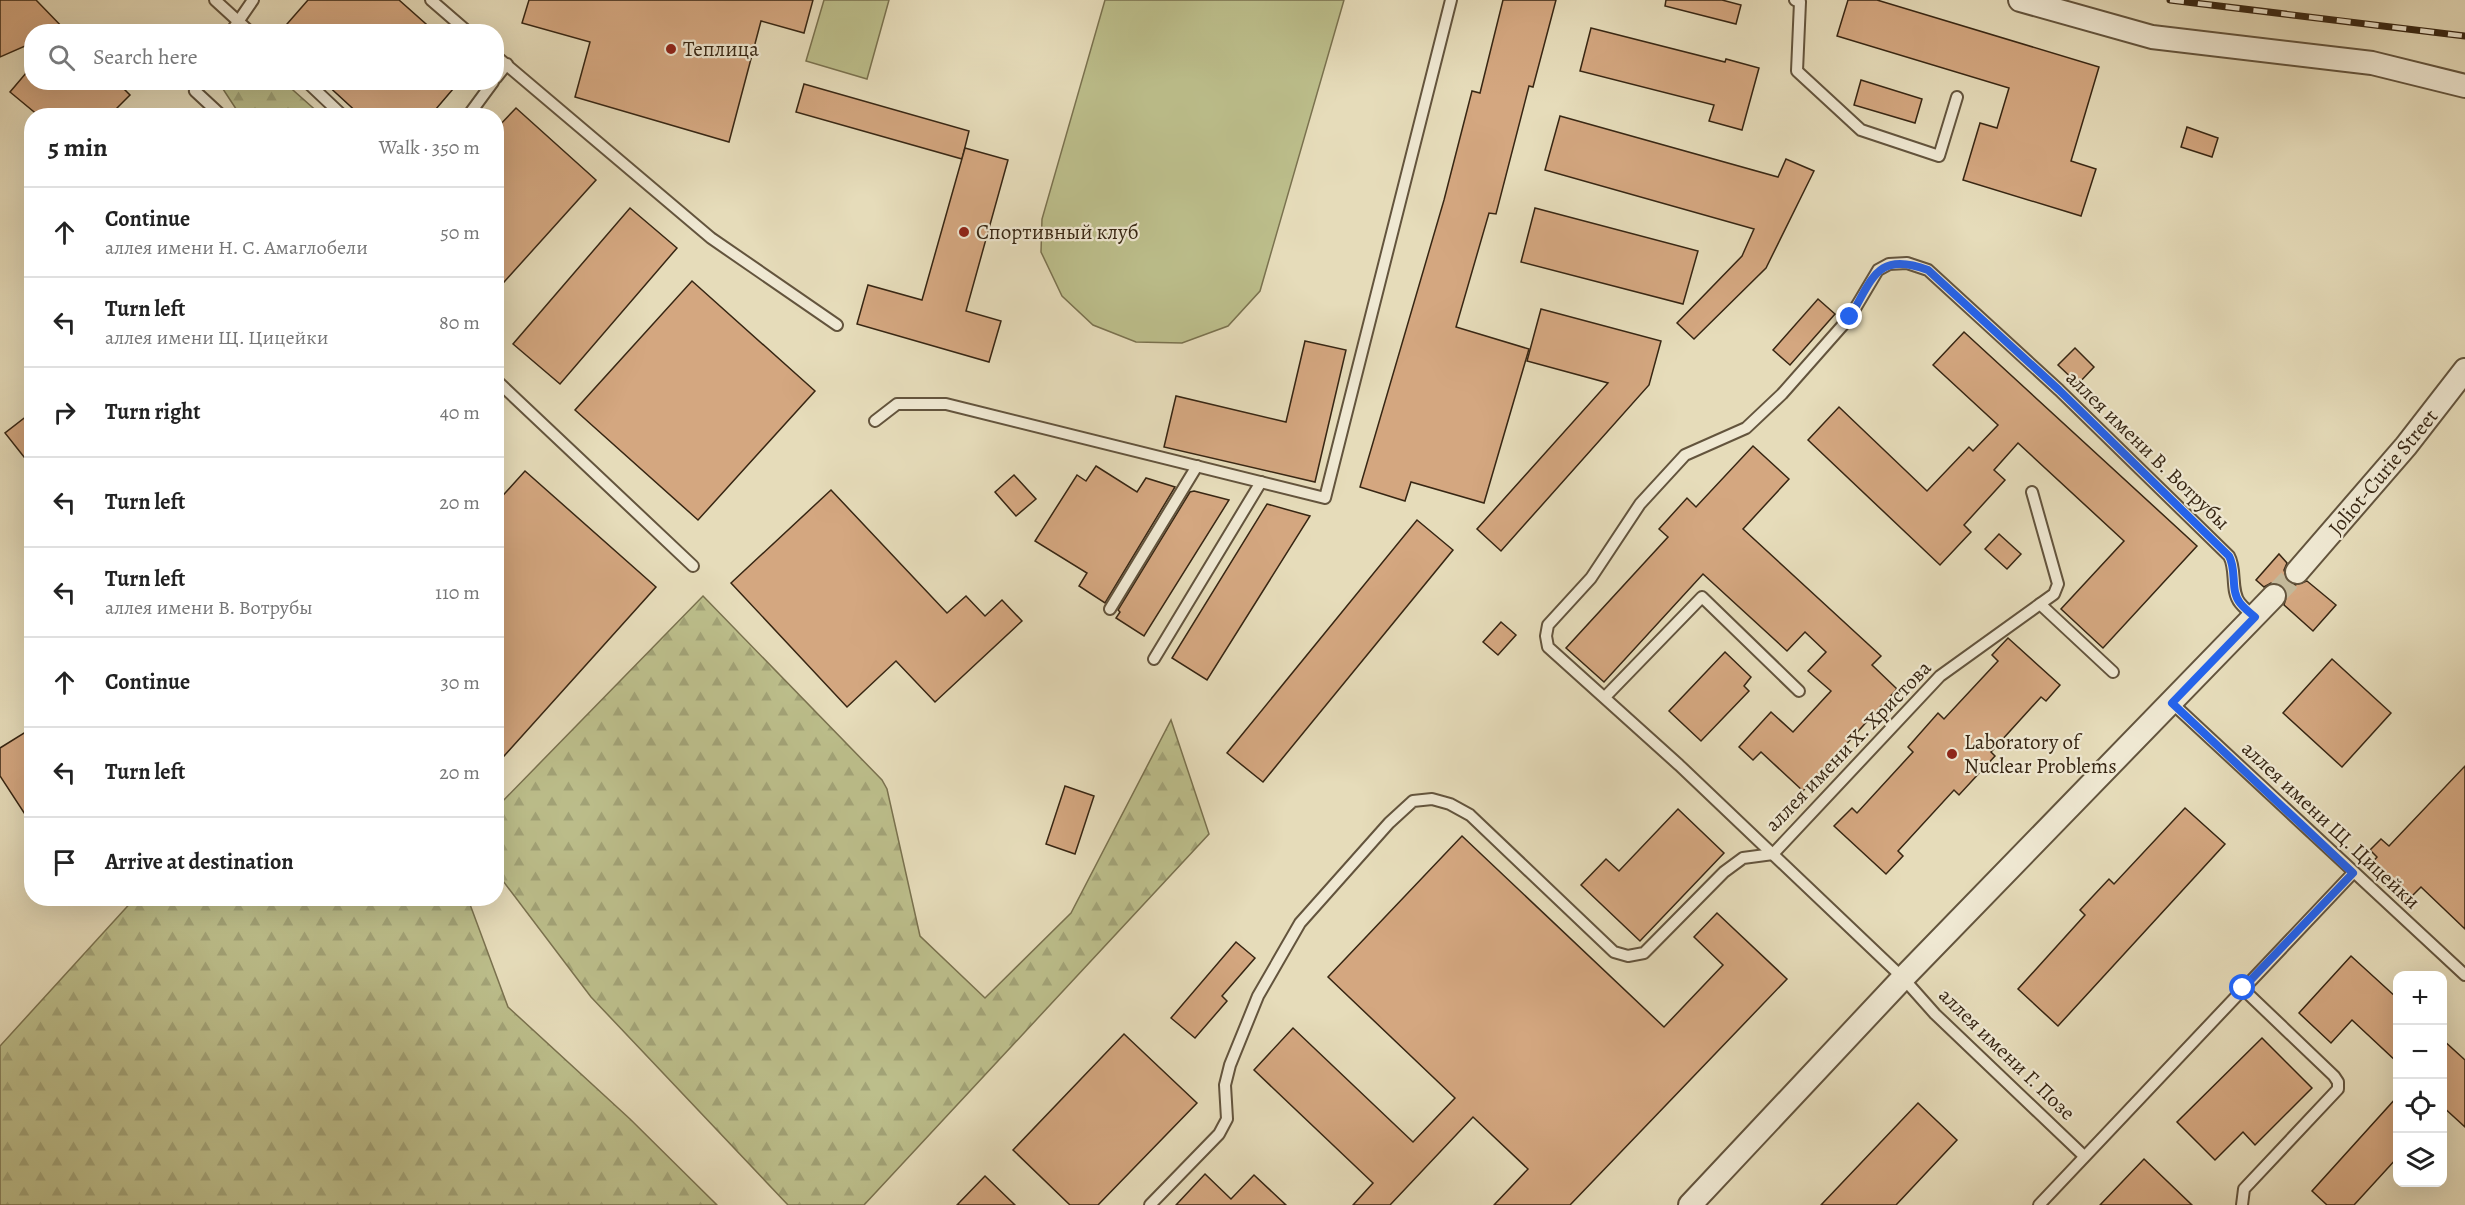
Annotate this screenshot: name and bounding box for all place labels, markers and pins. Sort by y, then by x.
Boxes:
place label: Теплица [683,35,759,63]
marker: Теплица [664,42,678,56]
place label: Спортивный клуб [976,218,1139,246]
marker: Спортивный клуб [957,225,971,239]
place label: Laboratory of Nuclear Problems [1964,728,2117,780]
marker: Laboratory of Nuclear Problems [1945,747,1959,761]

